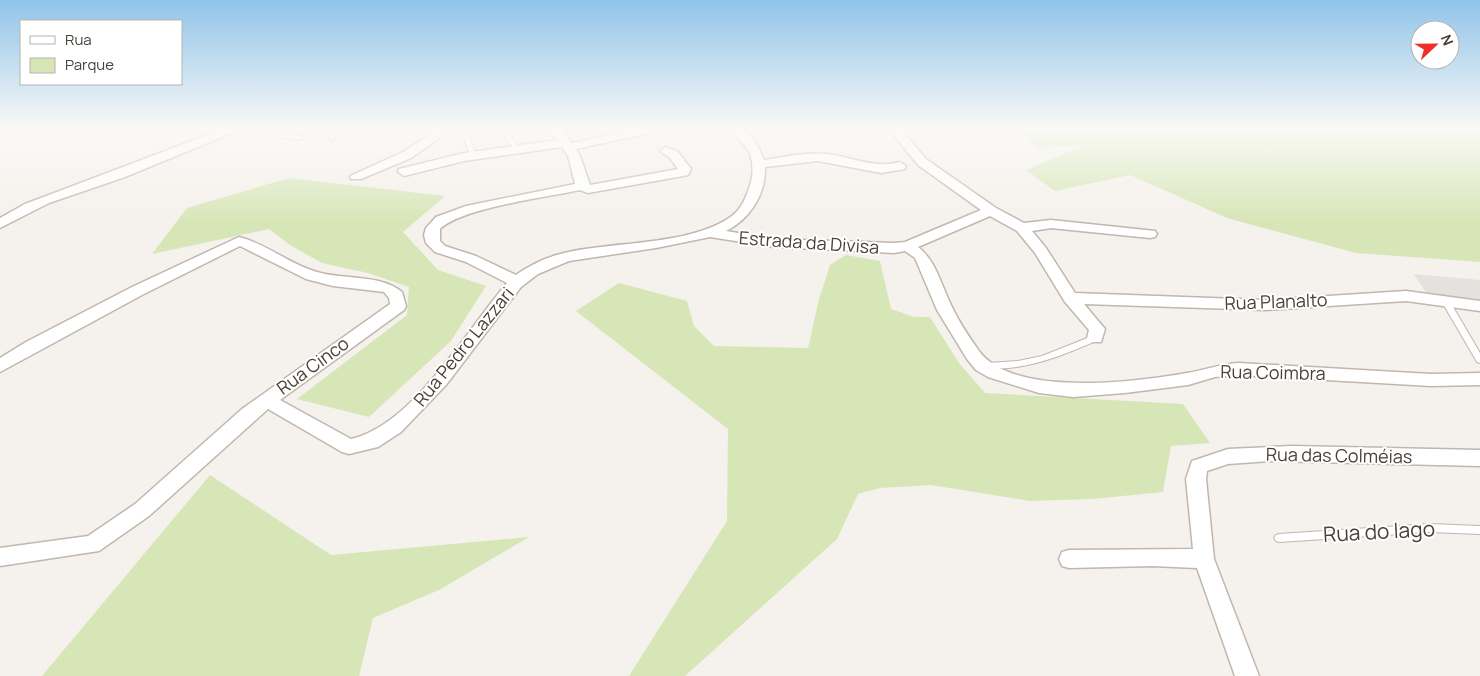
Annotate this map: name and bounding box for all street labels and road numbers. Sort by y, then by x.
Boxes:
street label: Estrada da Divisa [738,225,880,259]
street label: Rua Pedro Lazzari [408,282,519,411]
street label: Rua Planalto [1224,287,1328,315]
street label: Rua Cinco [272,331,353,399]
street label: Rua Coimbra [1220,359,1326,385]
street label: Rua das Colméias [1266,442,1412,468]
street label: Rua do lago [1322,514,1436,548]

